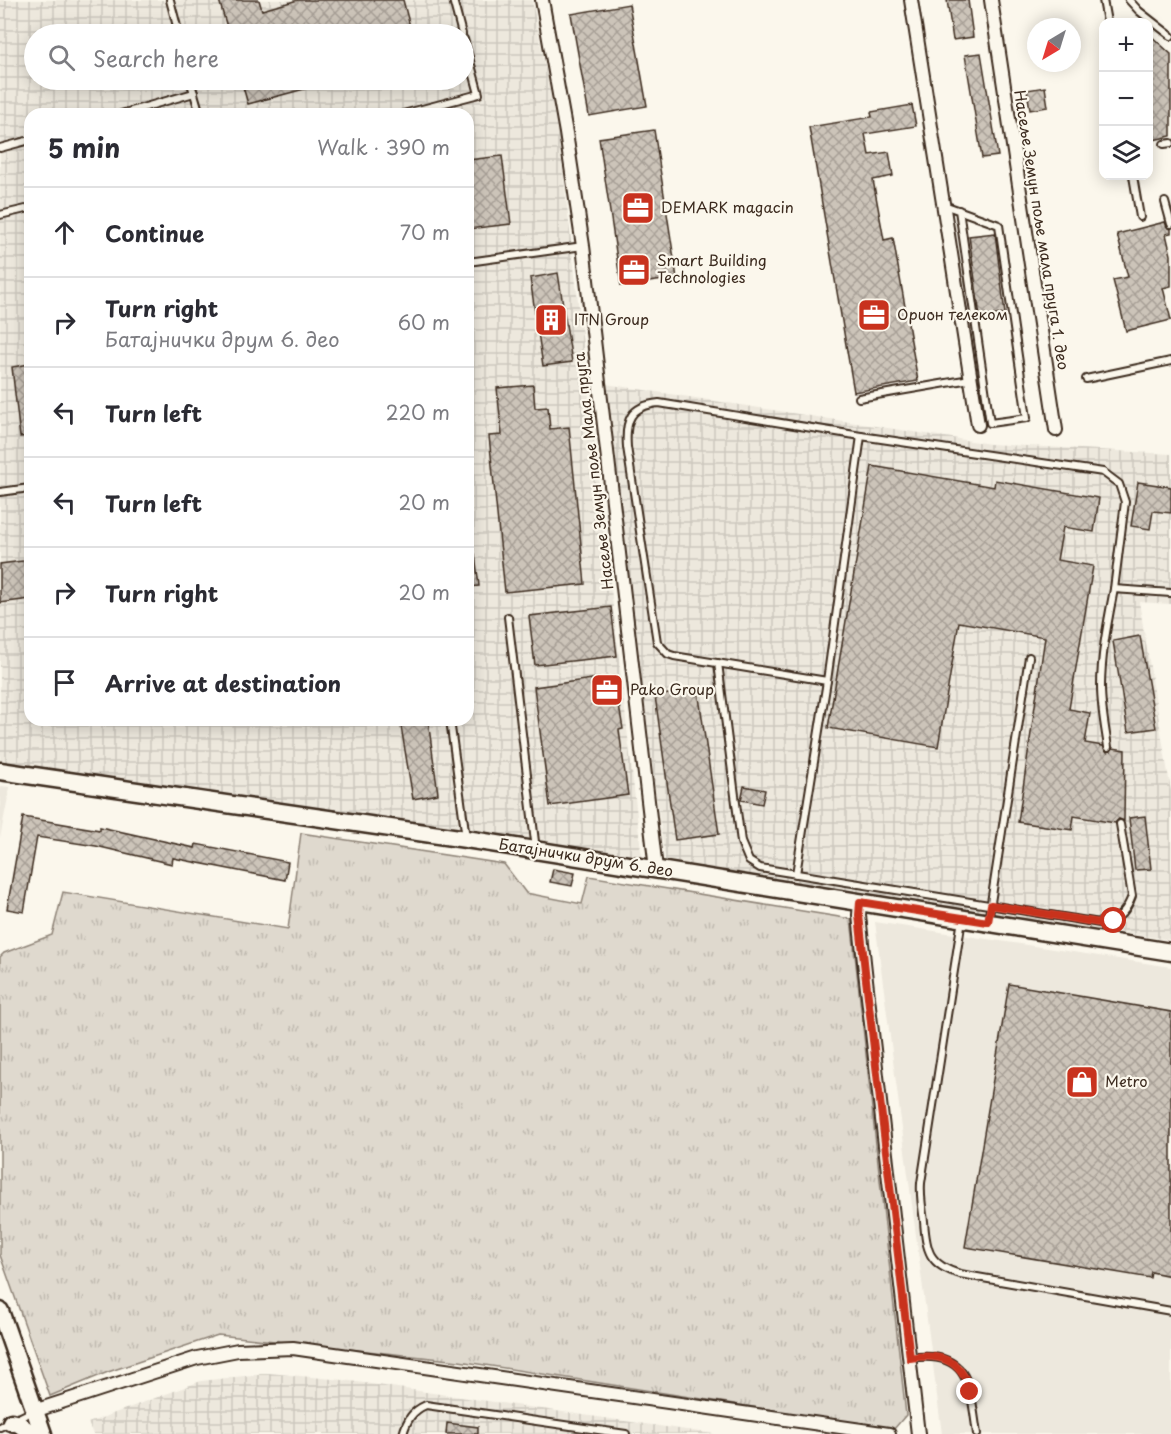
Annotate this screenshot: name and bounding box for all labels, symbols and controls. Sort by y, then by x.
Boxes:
north arrow [1027,18,1081,72]
map controls [1099,18,1153,180]
button: + [1099,18,1153,72]
search box [24,24,474,90]
icon: search [45,41,78,74]
text: Search here [93,41,219,74]
button: − [1099,72,1153,126]
street label: Насеље Земун поље мала пруга 1. део [1009,88,1076,371]
button: layers [1099,126,1153,180]
text: 5 min [48,128,120,167]
text: Walk · 390 m [317,132,450,162]
office icon: DEMARK magacin [620,190,656,226]
place label: DEMARK magacin [661,195,794,218]
icon: ahead [48,216,81,249]
text: Continue [105,216,204,249]
text: 70 m [400,217,450,247]
place label: Smart Building Technologies [657,248,767,288]
office icon: Smart Building Technologies [616,252,652,288]
text: Turn right [105,291,218,324]
office icon: Орион телеком [856,297,892,333]
building icon: ITN Group [533,302,569,338]
place label: Орион телеком [897,302,1008,325]
icon: right [48,306,81,339]
text: 60 m [398,307,450,337]
place label: ITN Group [574,307,649,330]
text: Батајнички друм 6. део [105,324,340,354]
street label: Насеље Земун поље Мала пруга [566,351,618,591]
icon: left [48,396,81,429]
text: Turn left [105,396,202,429]
text: 220 m [386,397,450,427]
icon: left [48,486,81,519]
text: Turn left [105,486,202,519]
text: 20 m [398,487,450,517]
icon: right [48,576,81,609]
text: Turn right [105,576,218,609]
text: 20 m [398,577,450,607]
icon: arrive [48,666,81,699]
text: Arrive at destination [105,666,341,699]
office icon: Pako Group [589,672,625,708]
place label: Pako Group [630,677,714,700]
street label: Батајнички друм 6. део [498,831,675,882]
route start [1100,907,1126,933]
shop icon: Metro [1064,1064,1100,1100]
place label: Metro [1105,1069,1148,1092]
route end [956,1378,982,1404]

